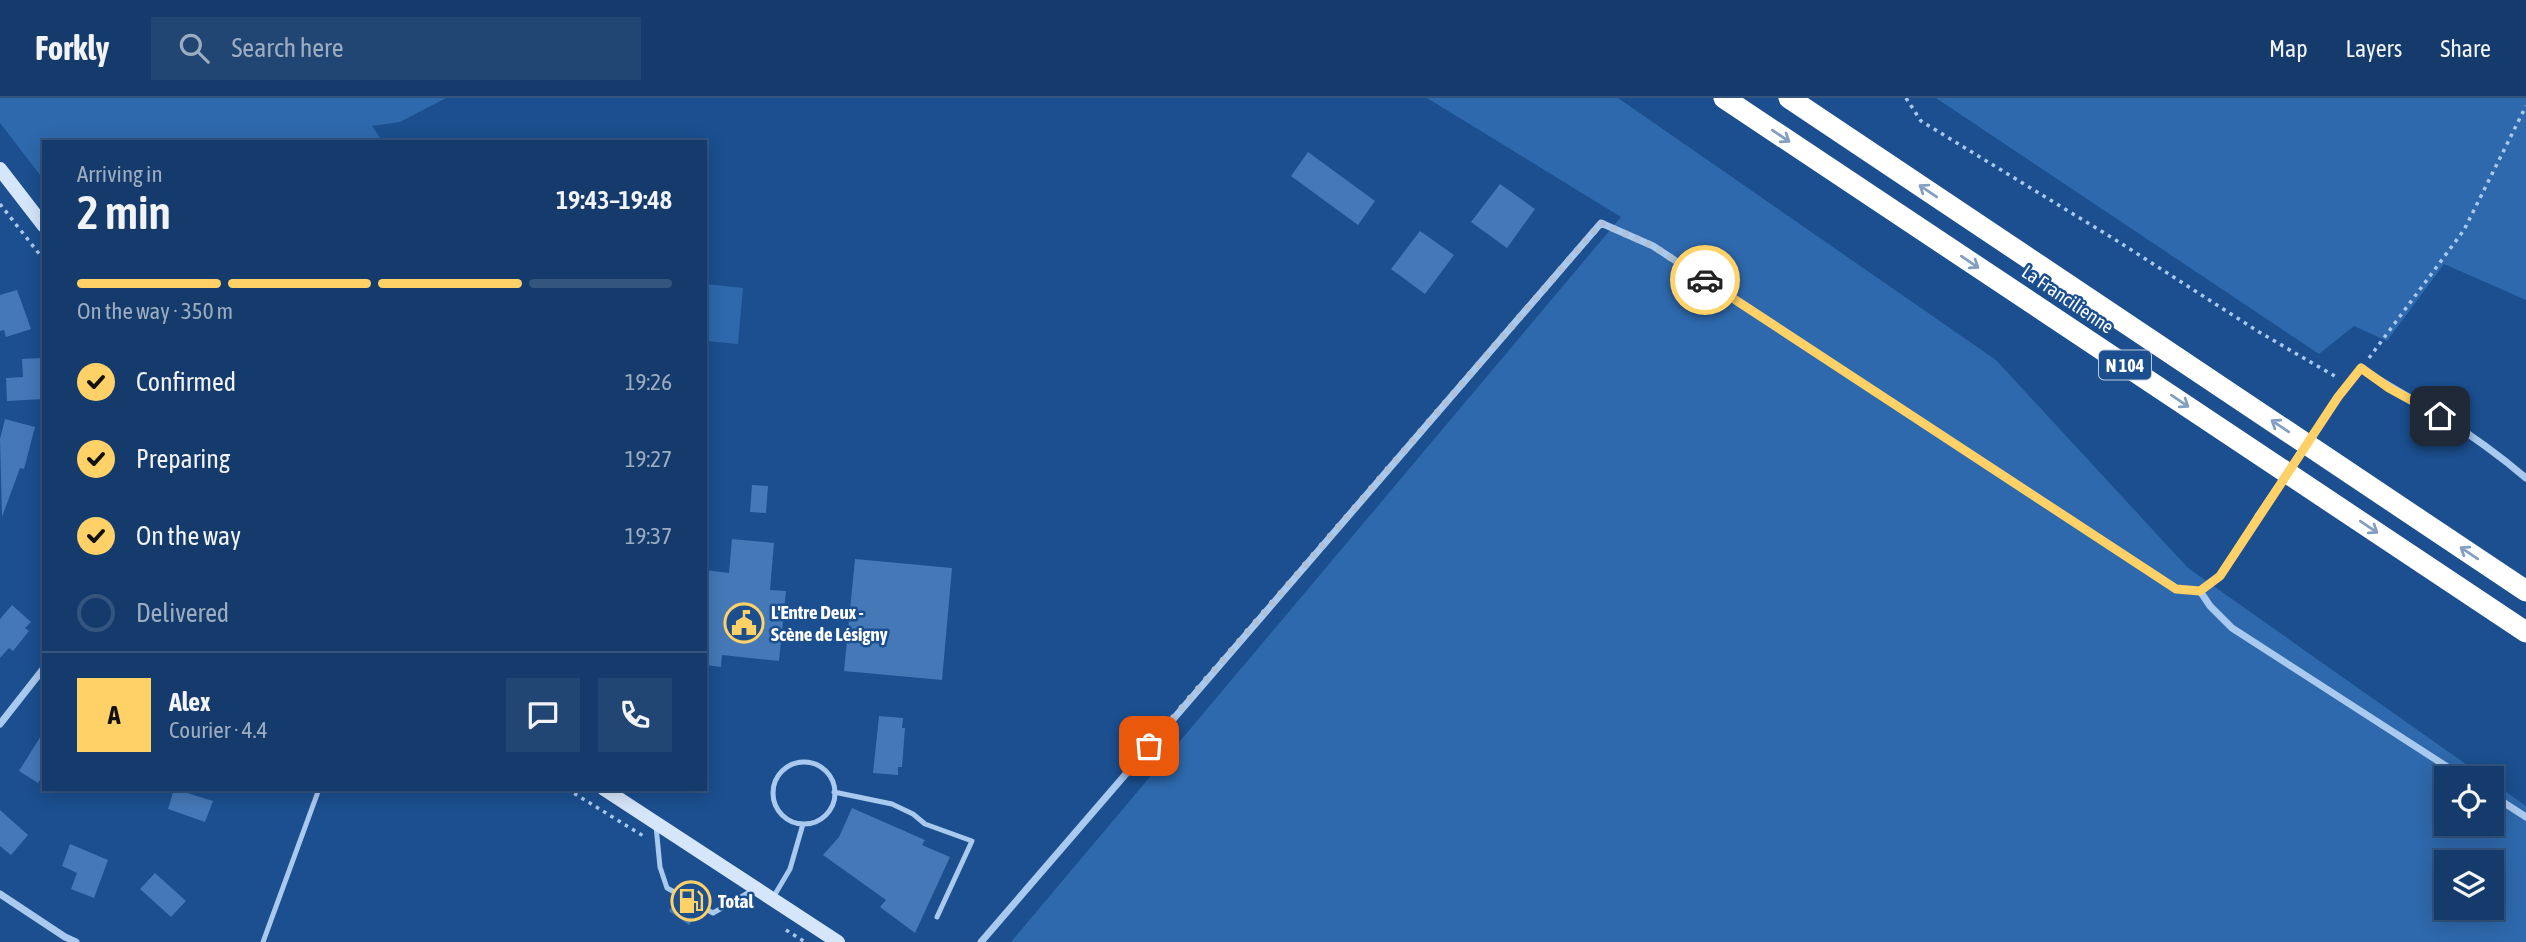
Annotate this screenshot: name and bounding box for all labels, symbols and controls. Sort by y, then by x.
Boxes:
search box [151,17,641,80]
text: Forkly [35,29,109,67]
icon: search [175,29,213,67]
text: Search here [231,33,344,63]
text: Map [2269,35,2308,62]
text: Layers [2346,35,2402,62]
text: Share [2440,35,2491,62]
one-way arrow [1771,129,1790,143]
text: Arriving in [77,161,163,187]
one-way arrow [1919,184,1938,198]
text: 19:43–19:48 [556,185,672,215]
text: 2 min [77,186,171,239]
courier [1670,245,1740,315]
one-way arrow [1960,255,1979,269]
street label: La Francilienne [2018,260,2118,338]
icon: car [1686,261,1724,299]
text: On the way · 350 m [77,298,233,324]
road number: N 104 [2099,351,2151,380]
icon: check [77,363,115,401]
text: Confirmed [136,367,236,397]
text: 19:26 [625,369,672,395]
pin [2410,386,2470,446]
one-way arrow [2170,394,2189,409]
icon: home [2421,397,2459,435]
one-way arrow [2271,419,2290,433]
icon: check [77,440,115,478]
text: Preparing [136,444,230,474]
text: 19:27 [625,446,672,472]
icon: check [77,517,115,555]
text: On the way [136,521,241,551]
one-way arrow [2359,521,2379,535]
text: 19:37 [625,523,672,549]
one-way arrow [2460,545,2479,560]
text: Delivered [136,598,229,628]
place label: L'Entre Deux - Scène de Lésigny [771,601,888,645]
public building icon: L'Entre Deux - Scène de Lésigny [723,602,765,644]
button: chat [506,678,580,752]
button: phone [598,678,672,752]
text: Alex [169,687,210,717]
text: A [108,700,120,730]
pin [1119,716,1179,776]
text: Courier · 4.4 [169,717,268,743]
icon: bag [1130,727,1168,765]
map controls [2434,766,2504,920]
button: locate [2434,766,2504,836]
button: layers [2434,850,2504,920]
fuel station icon: Total [670,880,712,922]
place label: Total [718,890,754,912]

